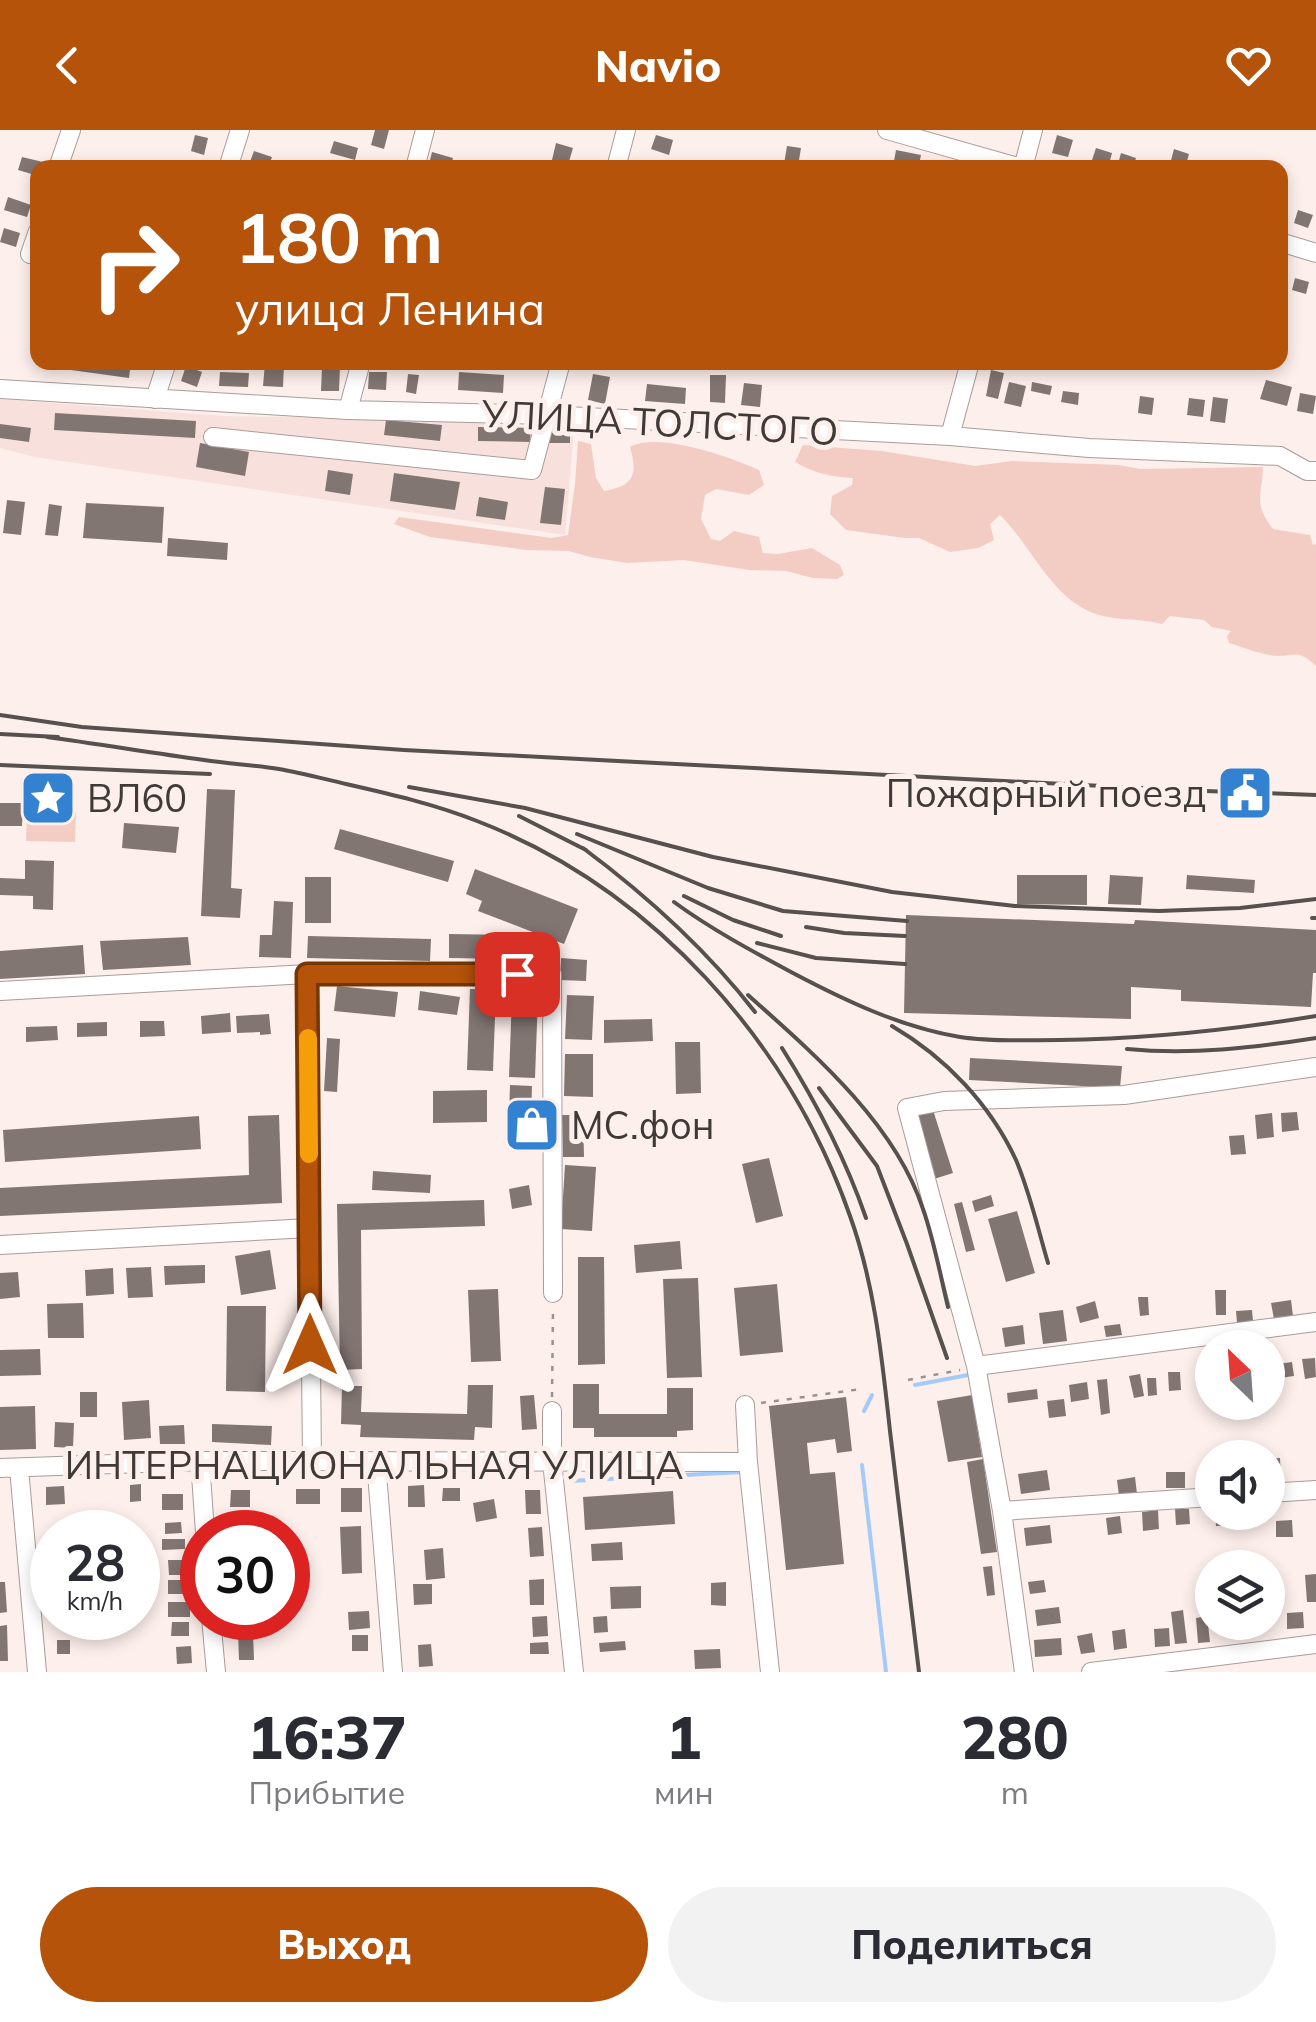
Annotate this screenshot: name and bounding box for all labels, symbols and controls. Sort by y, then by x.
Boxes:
text: Navio [595,37,721,93]
icon: back [40,38,95,93]
icon: heart [1221,38,1276,93]
text: 180 m [235,193,443,281]
icon: right [70,200,200,330]
text: улица Ленина [235,280,545,336]
street label: УЛИЦА ТОЛСТОГО [479,389,840,455]
public building icon: Пожарный поезд [1215,763,1275,823]
place icon: ВЛ60 [18,768,78,828]
place label: Пожарный поезд [886,769,1206,817]
place label: ВЛ60 [87,774,187,822]
pin [475,932,560,1017]
icon: arrive [490,947,545,1002]
shop icon: МС.фон [502,1095,562,1155]
place label: МС.фон [571,1101,715,1149]
position arrow [258,1293,362,1397]
north arrow [1195,1330,1285,1420]
map controls [1195,1330,1285,1640]
button: sound [1195,1440,1285,1530]
street label: ИНТЕРНАЦИОНАЛЬНАЯ УЛИЦА [65,1441,683,1489]
speed limit sign: 30 [180,1510,310,1640]
text: 28 [65,1531,125,1594]
button: layers [1195,1550,1285,1640]
text: km/h [67,1585,123,1616]
text: 16:37 [247,1699,407,1774]
text: 1 [666,1699,702,1774]
text: 280 [961,1699,1069,1774]
text: Прибытие [249,1772,405,1812]
text: мин [654,1772,714,1812]
text: m [1001,1772,1029,1812]
button: Выход [40,1887,648,2002]
button: Поделиться [668,1887,1276,2002]

